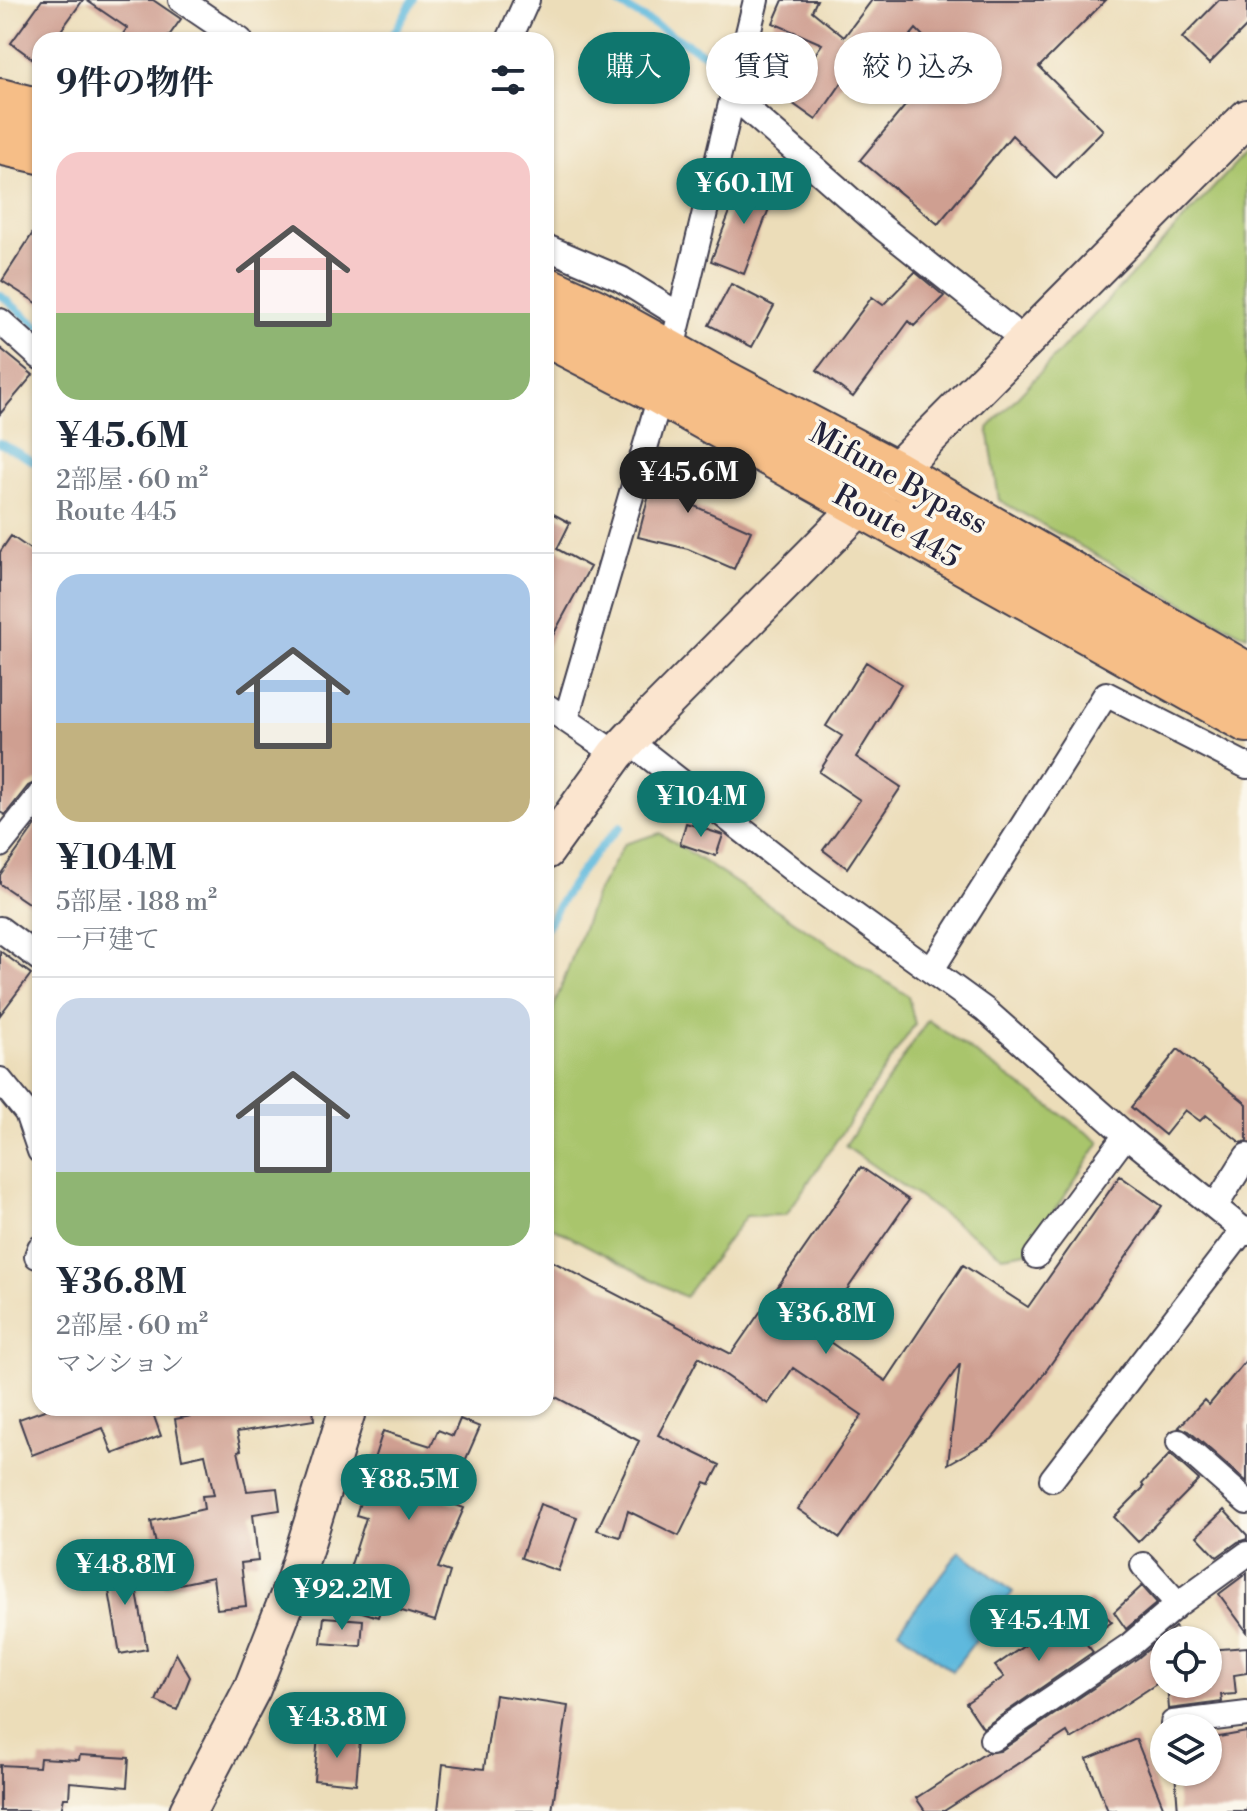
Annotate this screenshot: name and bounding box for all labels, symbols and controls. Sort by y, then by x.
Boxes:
chip: 購入 [578,32,690,104]
chip: 賃貸 [706,32,818,104]
chip: 絞り込み [834,32,1002,104]
icon: filters [486,58,530,102]
text: 9件の物件 [56,63,213,105]
pin: ¥60.1M [679,158,809,226]
text: ¥60.1M [694,168,794,200]
icon: home [221,204,365,348]
street label: Mifune Bypass [803,414,994,543]
text: ¥45.6M [56,416,188,458]
pin: ¥45.6M [623,447,753,515]
text: ¥45.6M [637,457,739,489]
text: 2部屋 · 60 m² [56,464,208,496]
street label: Route 445 [827,477,967,577]
text: Route 445 [56,496,176,528]
icon: home [221,626,365,770]
pin: ¥104M [645,771,757,839]
text: ¥104M [655,781,747,813]
text: ¥104M [56,838,176,880]
text: 5部屋 · 188 m² [56,886,217,918]
text: 一戸建て [56,924,160,956]
icon: home [221,1050,365,1194]
text: ¥36.8M [56,1262,186,1304]
pin: ¥36.8M [761,1288,891,1356]
text: ¥36.8M [776,1298,876,1330]
text: 2部屋 · 60 m² [56,1310,208,1342]
text: マンション [56,1348,185,1380]
pin: ¥88.5M [344,1454,474,1522]
text: ¥88.5M [359,1464,459,1496]
pin: ¥48.8M [60,1539,190,1607]
text: ¥48.8M [74,1549,176,1581]
pin: ¥92.2M [277,1564,407,1632]
text: ¥92.2M [292,1574,392,1606]
pin: ¥45.4M [974,1595,1104,1663]
text: ¥45.4M [988,1605,1090,1637]
map controls [1150,1626,1222,1786]
button: locate [1150,1626,1222,1698]
pin: ¥43.8M [272,1692,402,1760]
text: ¥43.8M [287,1702,387,1734]
button: layers [1150,1714,1222,1786]

